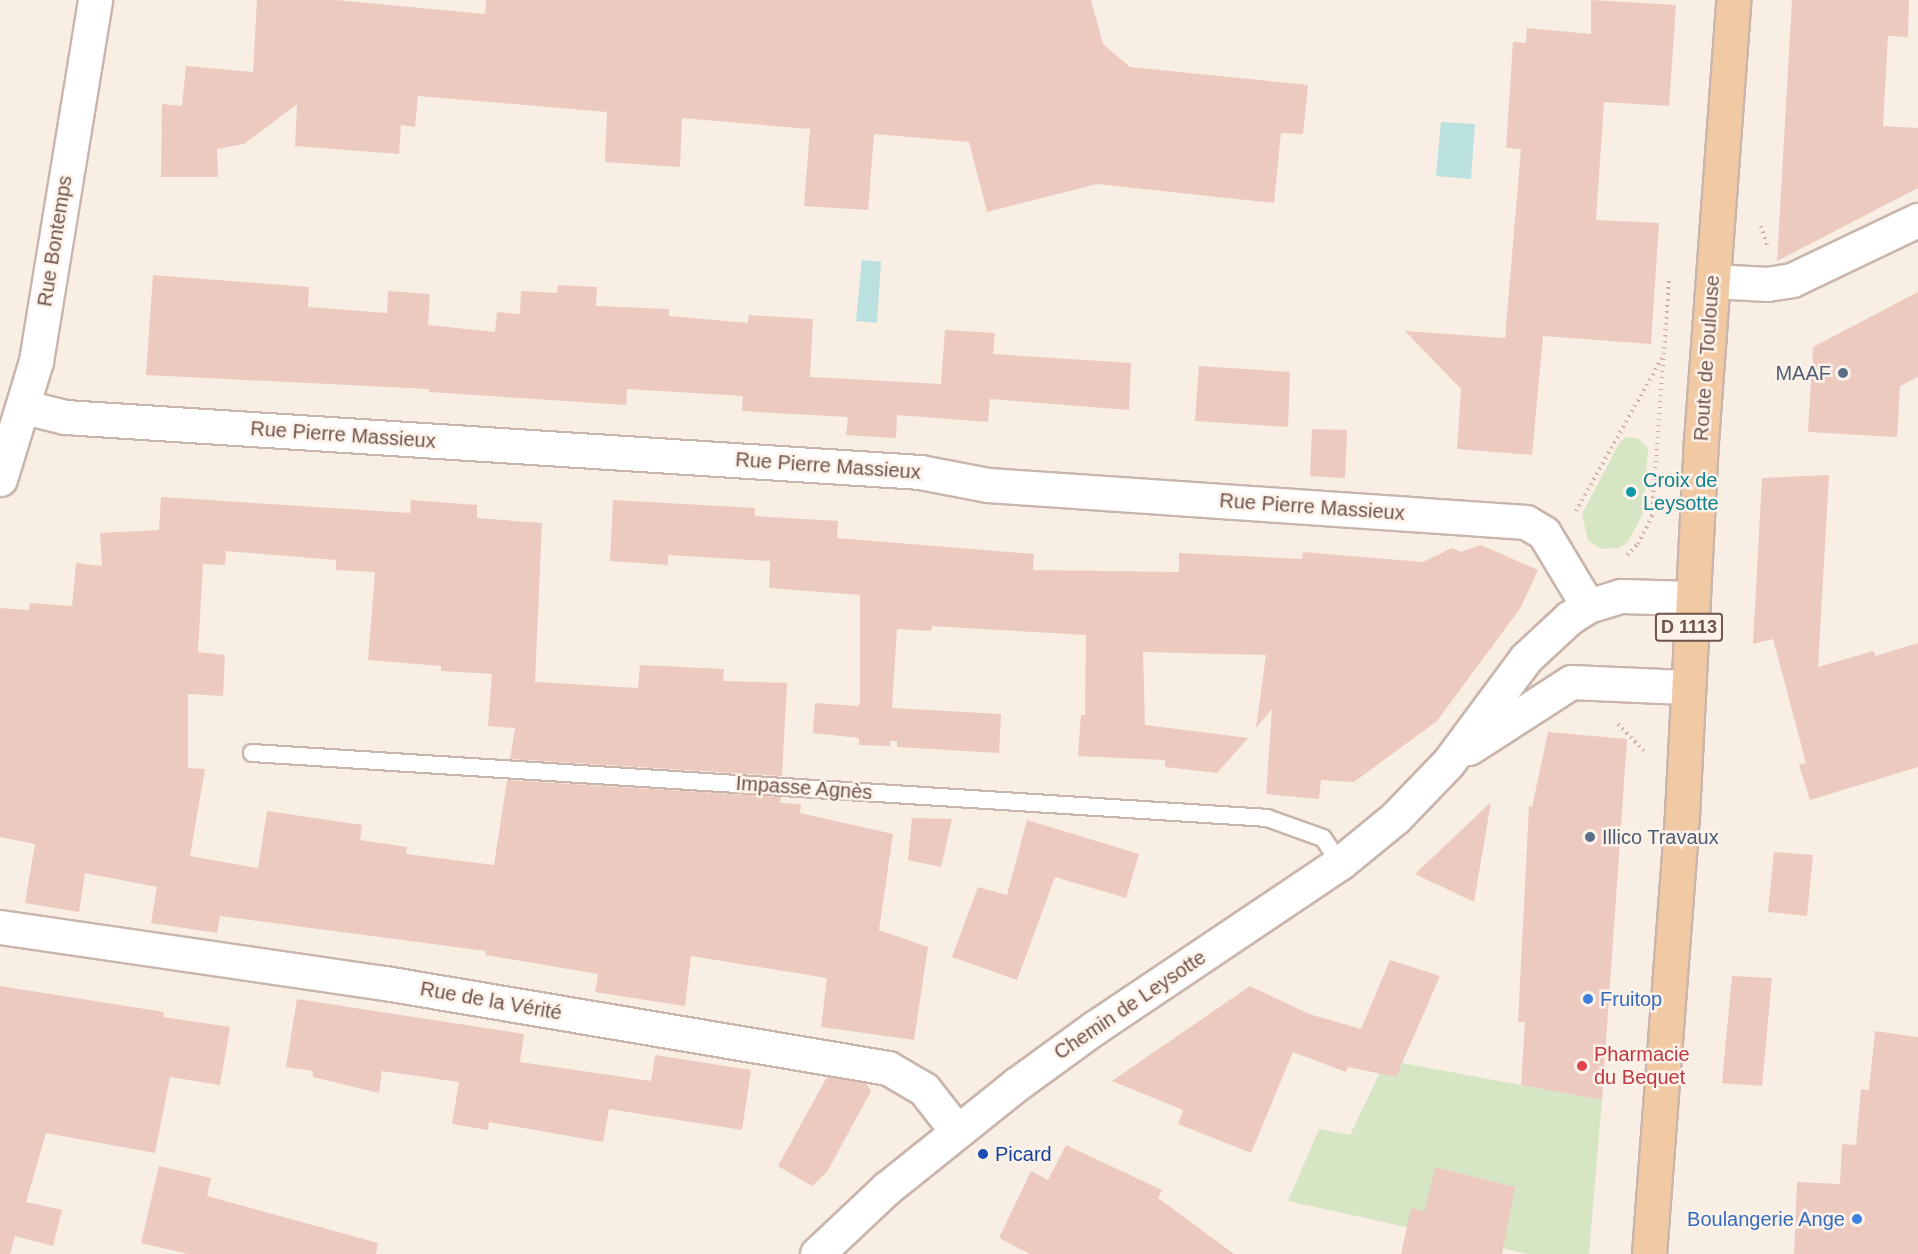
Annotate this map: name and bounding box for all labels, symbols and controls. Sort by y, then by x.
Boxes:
street label: Rue Bontemps [33,174,77,308]
street label: Route de Toulouse [1689,274,1725,442]
place label: MAAF [1775,361,1831,385]
marker: MAAF [1836,366,1850,380]
street label: Rue Pierre Massieux [250,417,436,453]
street label: Rue Pierre Massieux [735,448,921,484]
place label: Croix de Leysotte [1643,468,1719,515]
marker: Croix de Leysotte [1624,485,1638,499]
street label: Rue Pierre Massieux [1219,489,1405,525]
road number: D 1113 [1654,612,1724,642]
street label: Impasse Agnès [734,771,874,805]
place label: Illico Travaux [1602,825,1719,849]
marker: Illico Travaux [1583,830,1597,844]
street label: Chemin de Leysotte [1050,945,1210,1065]
street label: Rue de la Vérité [418,977,564,1025]
place label: Fruitop [1600,987,1662,1011]
marker: Fruitop [1581,992,1595,1006]
place label: Pharmacie du Bequet [1594,1042,1690,1089]
marker: Pharmacie du Bequet [1575,1059,1589,1073]
place label: Picard [995,1142,1052,1166]
marker: Picard [976,1147,990,1161]
place label: Boulangerie Ange [1686,1207,1845,1231]
marker: Boulangerie Ange [1850,1212,1864,1226]

